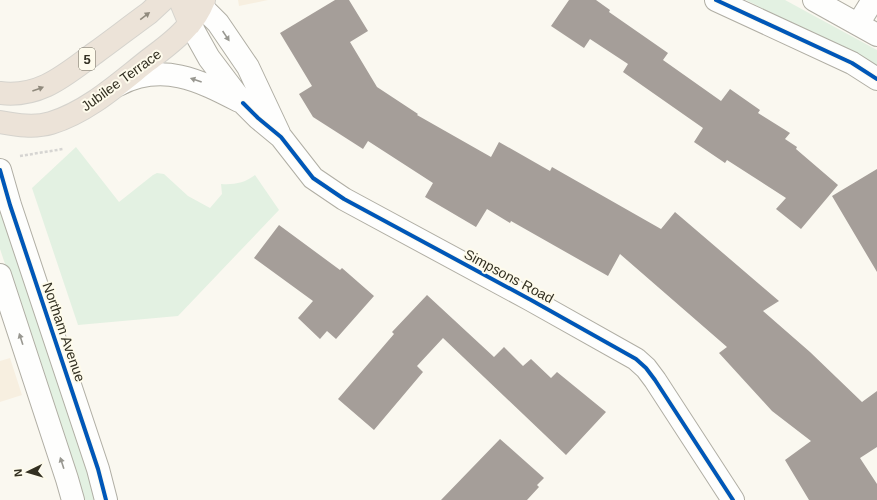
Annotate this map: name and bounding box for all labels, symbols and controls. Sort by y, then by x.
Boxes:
one-way arrow [140,12,151,20]
one-way arrow [222,31,230,41]
street label: Jubilee Terrace [78,46,164,114]
road number: 5 [79,48,95,70]
one-way arrow [189,77,201,83]
one-way arrow [33,86,45,92]
street label: Simpsons Road [462,246,556,306]
street label: Northam Avenue [40,280,89,384]
one-way arrow [18,333,24,345]
north arrow [8,452,48,492]
one-way arrow [59,456,65,468]
text: N [12,468,24,477]

